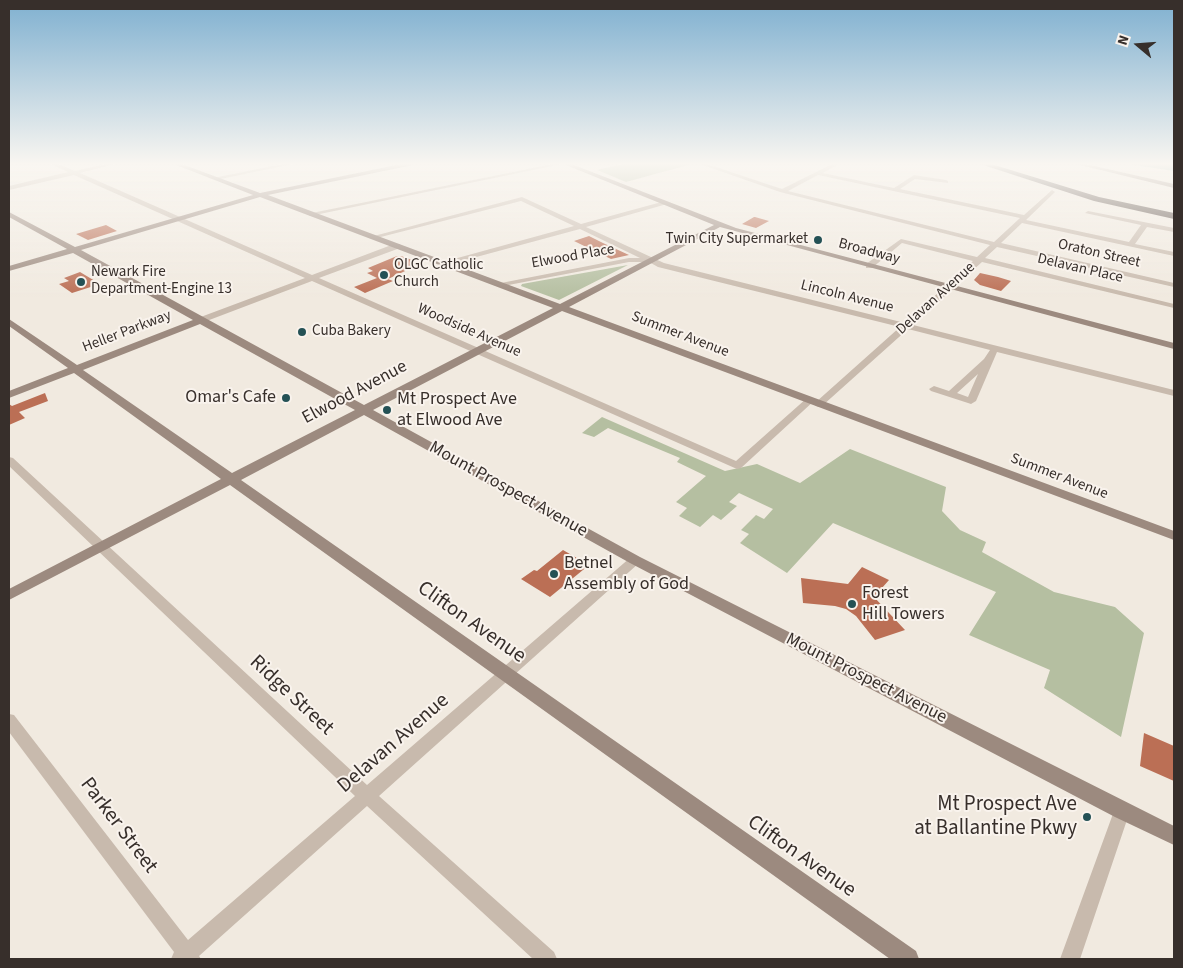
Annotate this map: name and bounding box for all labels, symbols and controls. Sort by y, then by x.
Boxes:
north arrow [1113,20,1163,70]
text: N [1113,33,1135,48]
place label: Twin City Supermarket [666,231,808,249]
marker: Twin City Supermarket [812,234,824,246]
street label: Broadway [836,235,902,269]
street label: Oraton Street [1056,236,1142,272]
street label: Elwood Place [530,241,616,273]
street label: Delavan Place [1035,250,1125,288]
place label: OLGC Catholic Church [394,257,483,292]
street label: Delavan Avenue [893,259,979,339]
place label: Newark Fire Department-Engine 13 [91,264,232,299]
marker: OLGC Catholic Church [378,269,390,281]
marker: Newark Fire Department-Engine 13 [75,276,87,288]
street label: Lincoln Avenue [799,277,895,317]
street label: Woodside Avenue [414,300,524,362]
street label: Heller Parkway [80,307,174,357]
street label: Summer Avenue [629,308,731,362]
place label: Cuba Bakery [312,323,391,341]
marker: Cuba Bakery [296,326,308,338]
street label: Elwood Avenue [299,356,411,430]
place label: Omar's Cafe [185,387,276,409]
place label: Mt Prospect Ave at Elwood Ave [397,389,517,432]
marker: Omar's Cafe [280,392,292,404]
marker: Mt Prospect Ave at Elwood Ave [381,404,393,416]
street label: Mount Prospect Avenue [425,437,591,543]
street label: Summer Avenue [1008,450,1110,504]
place label: Betnel Assembly of God [564,553,689,596]
marker: Betnel Assembly of God [548,568,560,580]
street label: Clifton Avenue [412,576,530,670]
place label: Forest Hill Towers [862,583,945,626]
marker: Forest Hill Towers [846,598,858,610]
street label: Mount Prospect Avenue [782,629,950,729]
street label: Ridge Street [244,651,338,741]
street label: Delavan Avenue [333,689,455,799]
street label: Parker Street [74,773,162,879]
place label: Mt Prospect Ave at Ballantine Pkwy [914,792,1077,842]
street label: Clifton Avenue [742,810,860,904]
marker: Mt Prospect Ave at Ballantine Pkwy [1081,811,1093,823]

